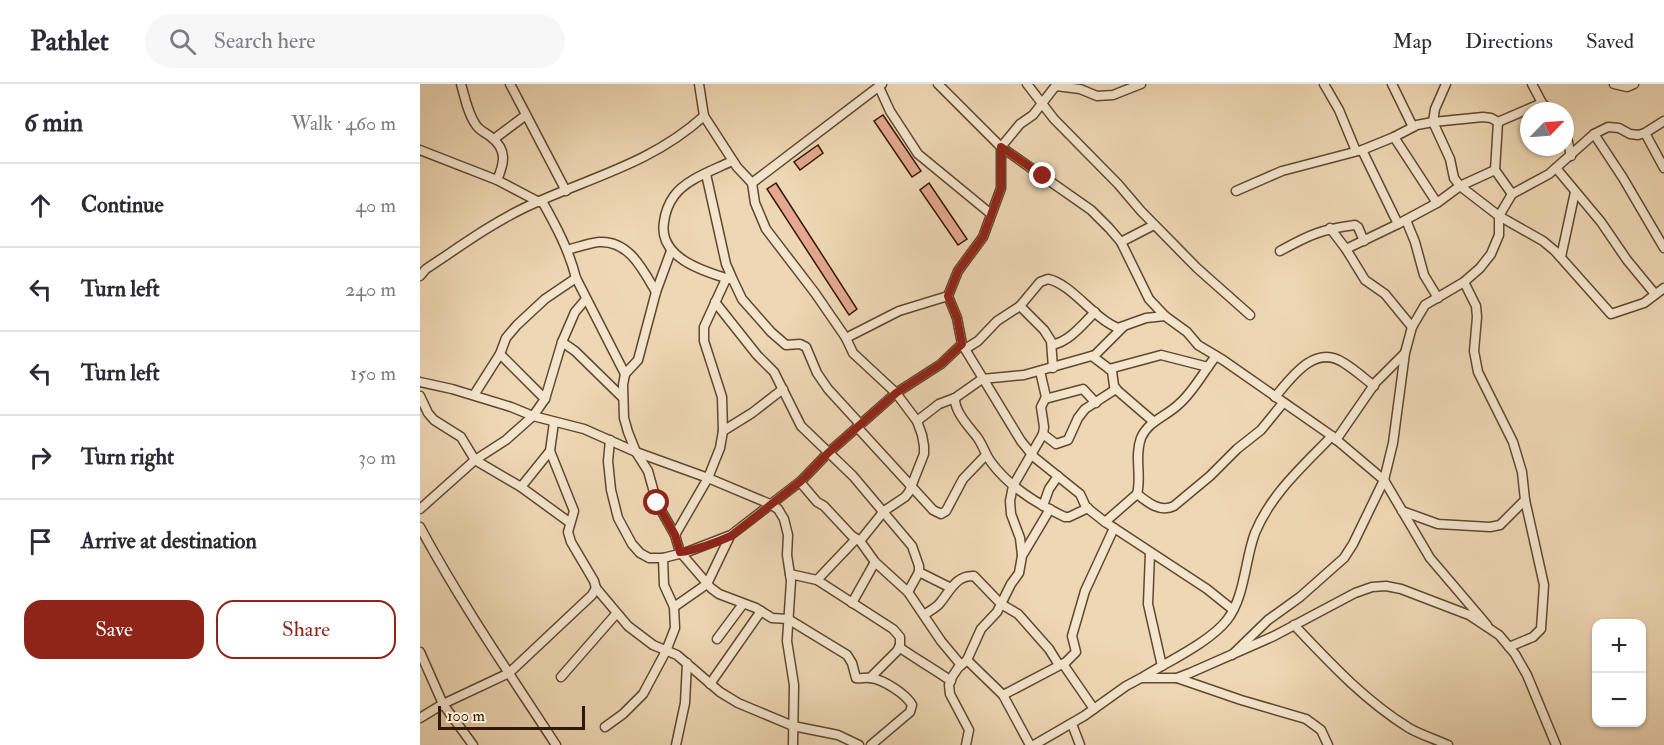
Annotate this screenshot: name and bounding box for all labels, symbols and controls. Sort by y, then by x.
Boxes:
search box [145,14,565,68]
text: Pathlet [30,24,109,59]
icon: search [166,25,199,58]
text: Search here [214,27,316,55]
text: Map [1392,28,1432,55]
text: Directions [1465,28,1553,55]
text: Saved [1586,28,1634,55]
north arrow [1520,102,1574,156]
text: 6 min [24,107,83,139]
text: Walk · 460 m [291,111,396,136]
route end [1029,162,1055,188]
icon: ahead [24,189,57,222]
text: Continue [81,191,164,219]
text: 40 m [355,193,396,218]
icon: left [24,273,57,306]
text: Turn left [81,275,160,303]
text: 240 m [345,277,396,302]
icon: left [24,357,57,390]
text: Turn left [81,359,160,387]
text: 150 m [350,361,396,386]
icon: right [24,441,57,474]
text: Turn right [81,443,174,471]
text: 30 m [358,445,396,470]
route start [643,489,669,515]
icon: arrive [24,525,57,558]
text: Arrive at destination [81,527,257,555]
button: Save [24,600,204,659]
button: Share [216,600,396,659]
map controls [1592,619,1646,727]
button: + [1592,619,1646,673]
button: − [1592,673,1646,727]
scale bar [438,703,585,730]
text: 100 m [447,706,485,726]

